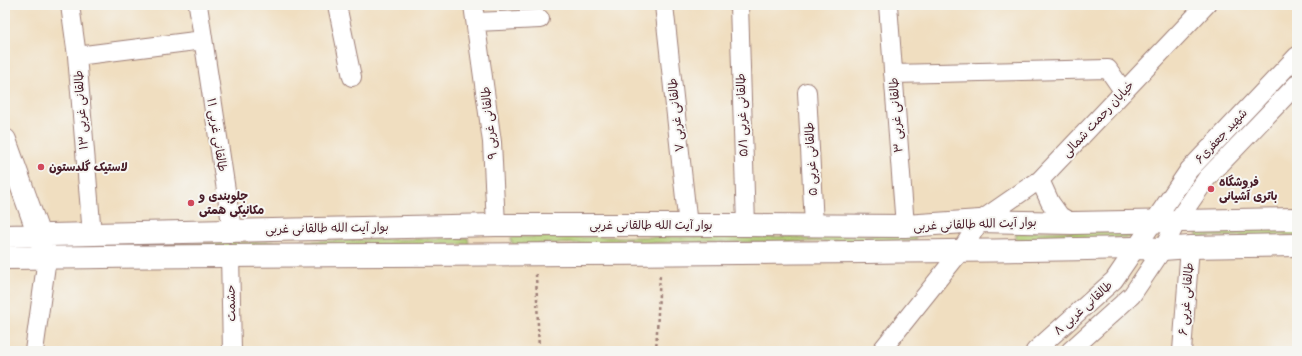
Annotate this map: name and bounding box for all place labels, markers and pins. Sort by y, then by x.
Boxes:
place label: لاستیک گلدستون [49,159,128,175]
marker: لاستیک گلدستون [36,162,46,172]
place label: فروشگاه باتری آشیانی [1219,174,1277,204]
marker: فروشگاه باتری آشیانی [1206,184,1216,194]
place label: جلوبندی و مکانیکی همتی [198,189,264,218]
marker: جلوبندی و مکانیکی همتی [186,198,196,208]

